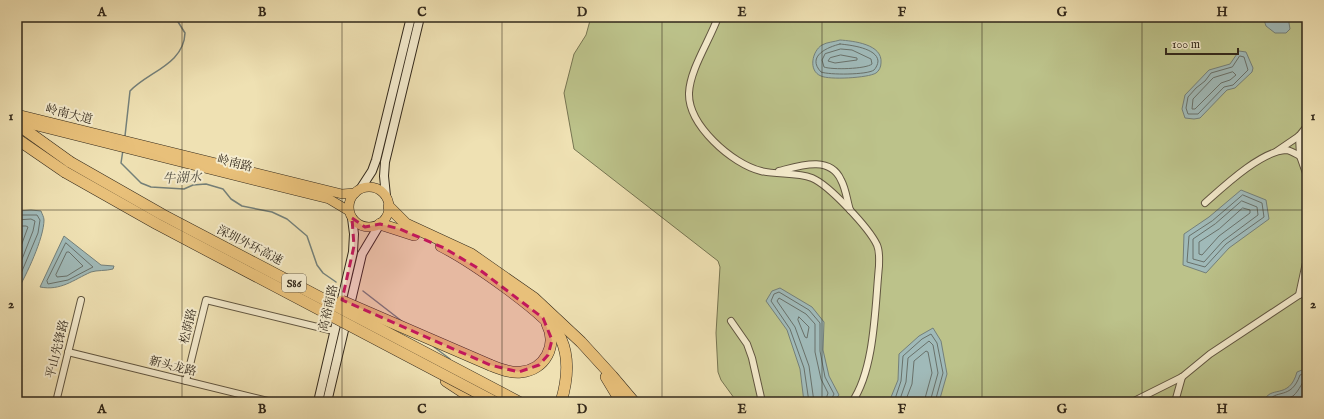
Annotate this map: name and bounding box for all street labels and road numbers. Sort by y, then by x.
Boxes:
street label: 岭南大道 [44,101,94,128]
street label: 岭南路 [216,152,254,175]
street label: 深圳外环高速 [214,222,285,268]
road number: S86 [282,274,306,292]
street label: 高裕南路 [316,283,341,333]
street label: 松荫路 [177,307,200,345]
street label: 平山先锋路 [43,318,72,380]
street label: 新头龙路 [148,353,198,380]

